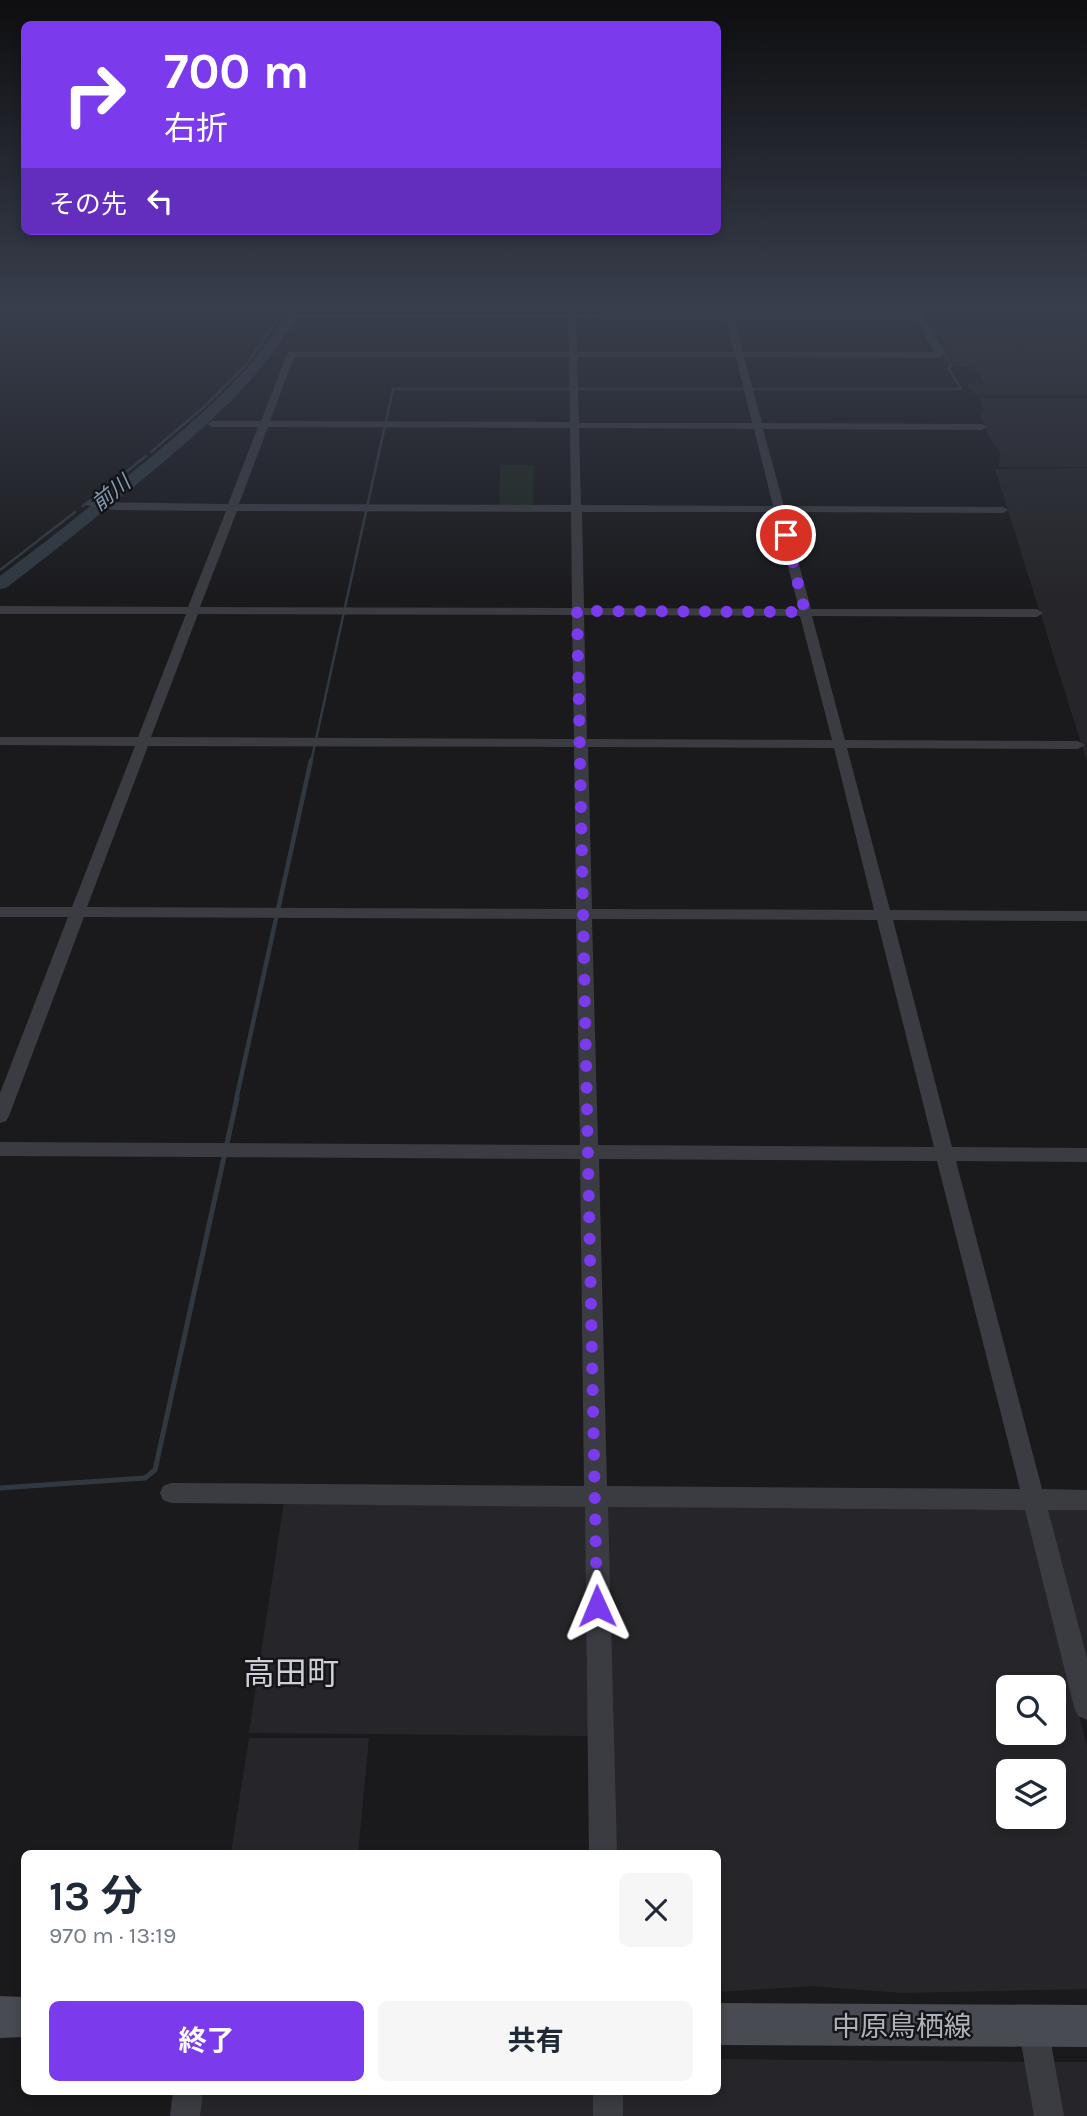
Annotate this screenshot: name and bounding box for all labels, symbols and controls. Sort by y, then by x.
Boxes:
text: 700 m [164,43,309,100]
icon: right [49,49,140,140]
text: 右折 [164,110,228,147]
icon: left [141,182,179,220]
text: その先 [49,189,127,220]
water label: 前川 [87,469,136,516]
pin [756,505,816,565]
icon: arrive [767,516,805,554]
position arrow [560,1569,634,1643]
district label: 高田町 [243,1655,339,1692]
map controls [996,1675,1066,1829]
button: search [996,1675,1066,1745]
button: layers [996,1759,1066,1829]
text: 13 分 [49,1871,143,1921]
button: close [619,1873,693,1947]
text: 970 m · 13:19 [49,1922,176,1949]
button: 終了 [49,2001,364,2081]
button: 共有 [378,2001,693,2081]
street label: 中原鳥栖線 [832,2010,972,2043]

